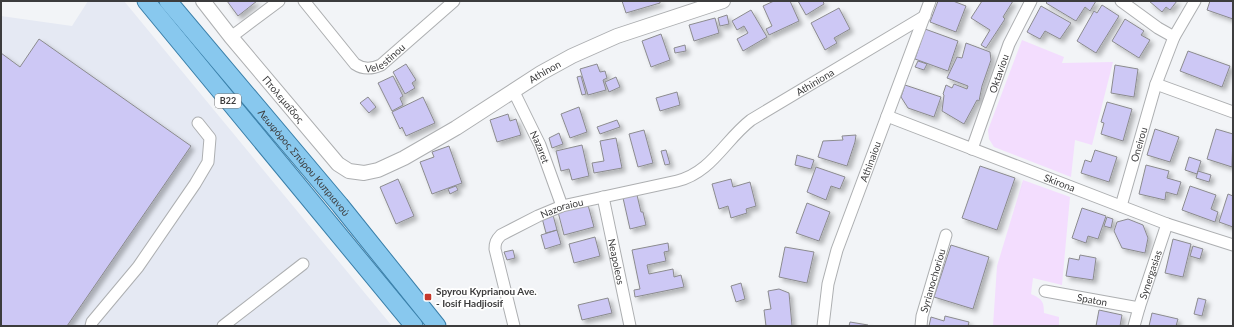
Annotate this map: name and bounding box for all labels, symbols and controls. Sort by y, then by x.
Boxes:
street label: Velestinou [365,41,407,74]
street label: Oktaviou [986,53,1011,95]
street label: Athinon [526,57,563,85]
street label: Athiniona [794,66,836,98]
street label: Πτολεμαΐδος [260,73,307,125]
road number: B22 [215,94,241,108]
street label: Λεωφόρος Σπύρου Κυπριανού [256,106,352,218]
street label: Oneirou [1128,126,1149,163]
street label: Nazaret [528,129,552,165]
street label: Athinaiou [857,140,883,183]
street label: Skirona [1042,171,1077,194]
street label: Nazoraiou [538,196,585,220]
street label: Neapoleos [606,238,627,286]
street label: Syrianochoriou [917,247,948,314]
street label: Synergasias [1136,248,1164,301]
place label: Spyrou Kyprianou Ave. - Iosif Hadjiosif [436,285,537,309]
street label: Spaton [1076,291,1108,308]
marker: Spyrou Kyprianou Ave. - Iosif Hadjiosif [423,292,433,302]

